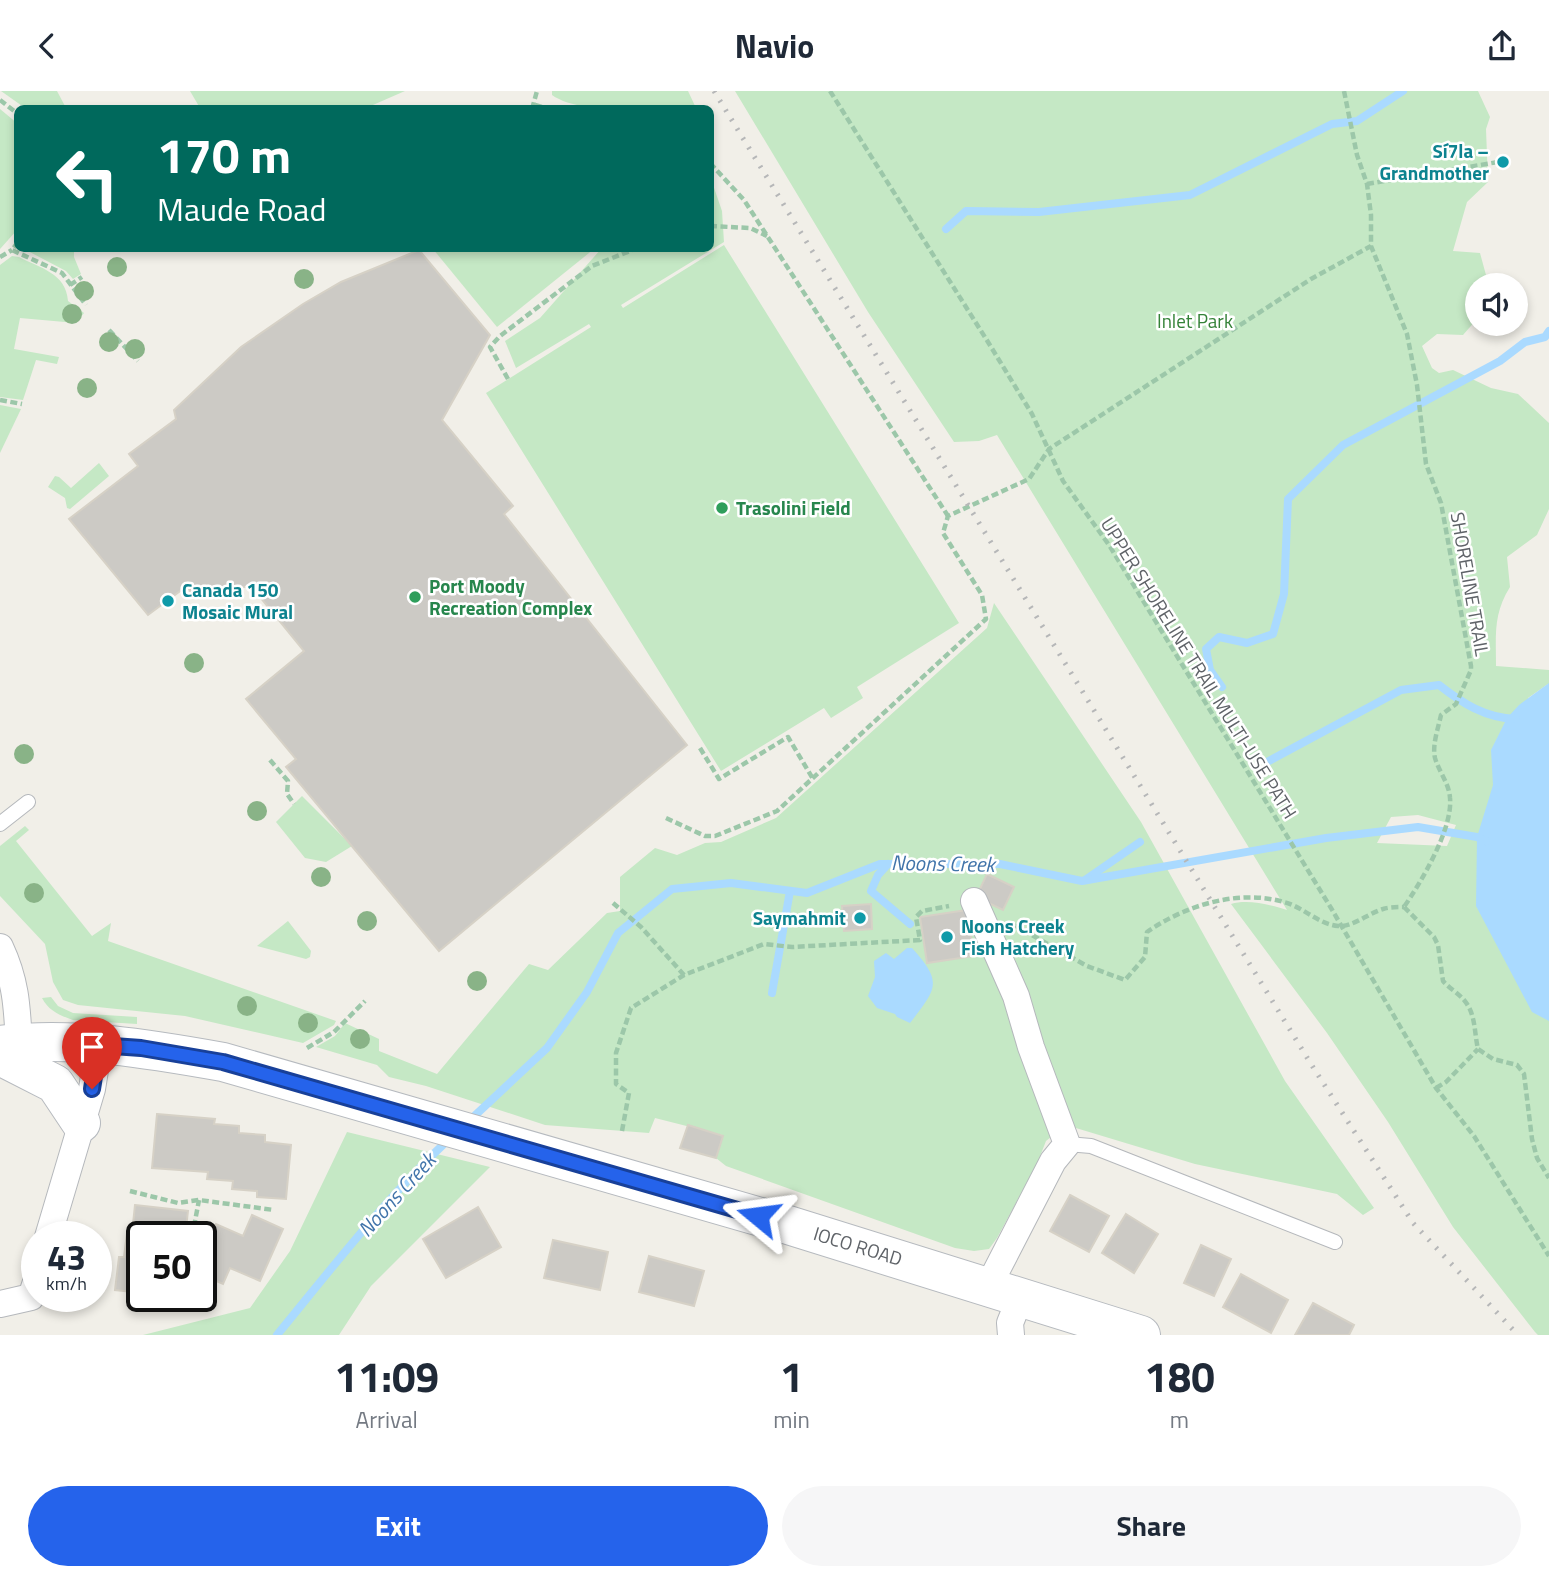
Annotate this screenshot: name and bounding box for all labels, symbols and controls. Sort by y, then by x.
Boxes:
text: Navio [735,22,814,70]
icon: back [28,27,66,65]
icon: share [1483,27,1521,65]
text: 170 m [157,117,291,192]
icon: left [42,133,133,224]
place label: Sí7la – Grandmother [1379,136,1489,187]
marker: Sí7la – Grandmother [1495,154,1511,170]
text: Maude Road [157,185,326,233]
map controls [1465,273,1528,336]
button: sound [1465,273,1528,336]
park label: Inlet Park [1157,306,1233,335]
place label: Trasolini Field [736,493,851,522]
marker: Trasolini Field [714,500,730,516]
street label: SHORELINE TRAIL [1444,510,1497,658]
street label: UPPER SHORELINE TRAIL MULTI-USE PATH [1094,511,1305,824]
place label: Port Moody Recreation Complex [429,571,592,622]
place label: Canada 150 Mosaic Mural [182,575,293,626]
marker: Port Moody Recreation Complex [407,589,423,605]
marker: Canada 150 Mosaic Mural [160,593,176,609]
water label: Noons Creek [891,846,998,880]
place label: Saymahmit [753,903,846,932]
marker: Saymahmit [852,910,868,926]
place label: Noons Creek Fish Hatchery [961,911,1075,962]
marker: Noons Creek Fish Hatchery [939,929,955,945]
pin [62,1017,122,1089]
icon: arrive [73,1028,111,1066]
water label: Noons Creek [350,1143,445,1244]
position arrow [721,1179,795,1253]
street label: IOCO ROAD [810,1218,906,1273]
speed limit sign: 50 [126,1221,217,1312]
text: 43 [47,1230,86,1284]
text: km/h [46,1270,87,1297]
text: 11:09 [334,1344,439,1408]
text: 1 [780,1344,803,1408]
text: 180 [1144,1344,1215,1408]
text: Arrival [355,1402,418,1437]
text: min [773,1402,810,1437]
text: m [1170,1402,1189,1437]
button: Exit [28,1486,768,1566]
button: Share [782,1486,1521,1566]

